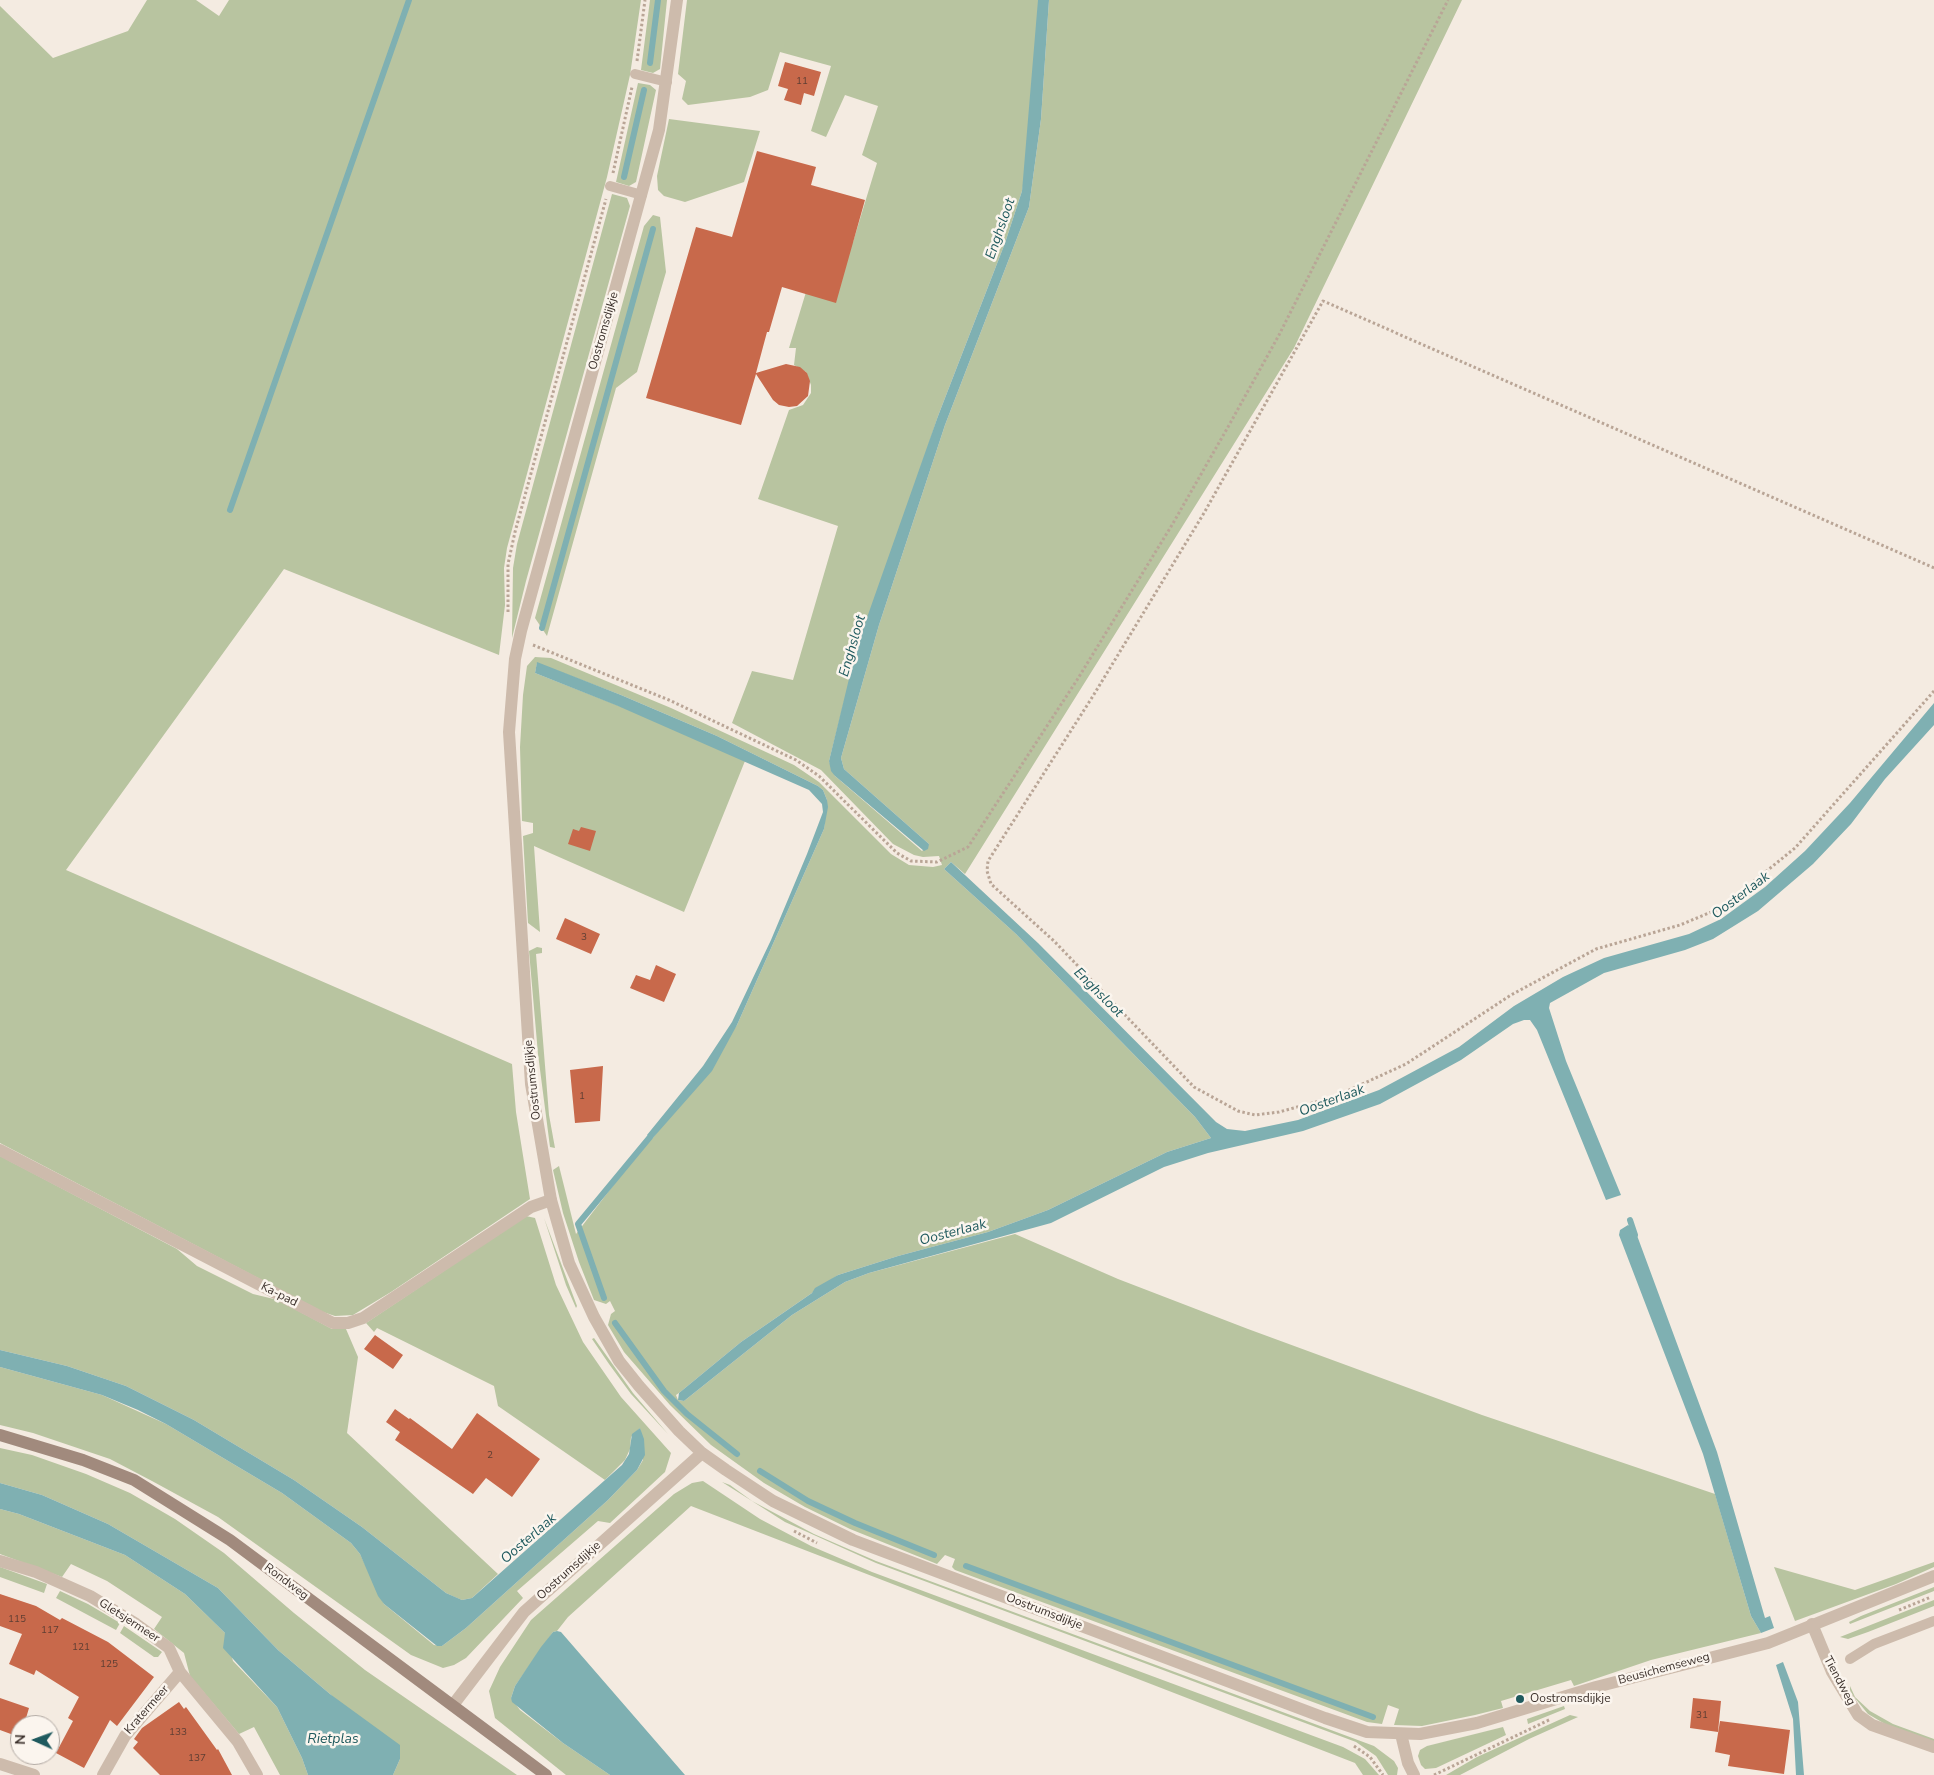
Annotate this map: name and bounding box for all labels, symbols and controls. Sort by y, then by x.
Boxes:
house number: 11 [796,76,808,88]
water label: Enghsloot [983,196,1019,262]
street label: Oostromsdijkje [586,290,622,372]
water label: Enghsloot [836,613,870,679]
water label: Oosterlaak [1709,869,1773,923]
house number: 3 [581,932,587,944]
water label: Enghsloot [1070,965,1126,1021]
street label: Oostrumsdijkje [522,1039,544,1121]
water label: Oosterlaak [1297,1081,1367,1121]
house number: 1 [579,1091,585,1103]
water label: Oosterlaak [918,1216,988,1250]
street label: Ka-pad [258,1280,300,1310]
house number: 2 [487,1450,493,1462]
water label: Oosterlaak [498,1510,560,1568]
street label: Oostrumsdijkje [534,1539,604,1603]
street label: Rondweg [261,1561,311,1603]
street label: Oostrumsdijkje [1004,1591,1084,1633]
street label: Gletsjermeer [96,1596,162,1646]
house number: 115 [8,1614,26,1626]
house number: 117 [41,1625,59,1637]
house number: 121 [72,1642,90,1654]
street label: Beusichemseweg [1617,1650,1711,1688]
street label: Tiendweg [1820,1654,1858,1708]
house number: 125 [100,1659,118,1671]
street label: Kratermeer [122,1683,172,1737]
place label: Oostromsdijkje [1530,1692,1611,1706]
marker: Oostromsdijkje [1514,1693,1526,1705]
house number: 31 [1696,1710,1708,1722]
north arrow [10,1715,60,1765]
house number: 133 [169,1727,187,1739]
water label: Rietplas [307,1732,359,1748]
text: N [11,1734,30,1745]
house number: 137 [188,1753,206,1765]

